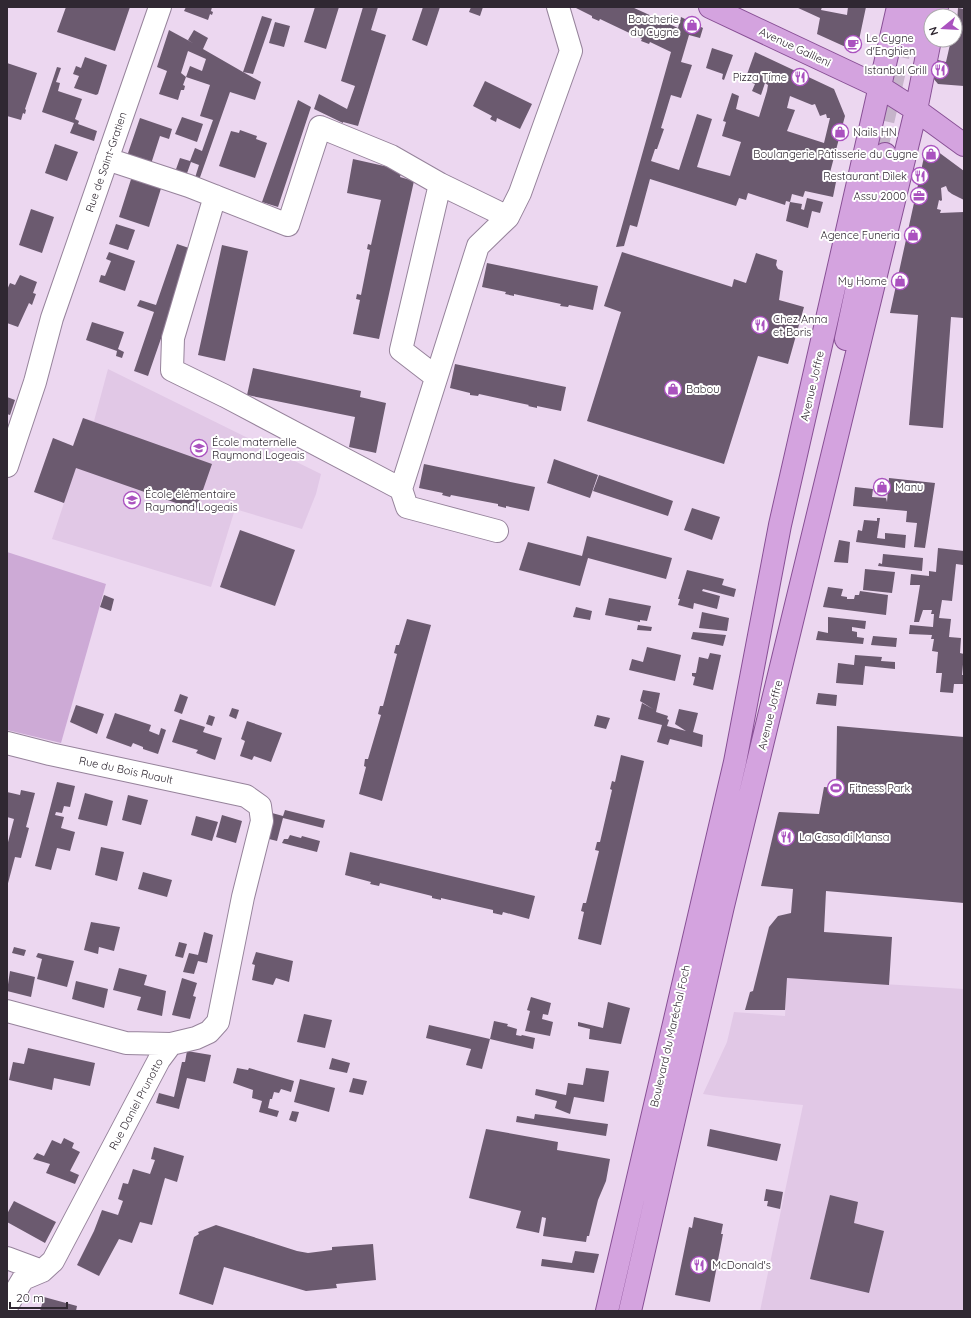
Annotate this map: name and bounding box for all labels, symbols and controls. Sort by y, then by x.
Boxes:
north arrow [923,8,963,48]
place label: Boucherie du Cygne [628,12,679,39]
shop icon: Boucherie du Cygne [682,15,702,35]
street label: Avenue Gallieni [757,24,833,70]
text: N [926,25,941,37]
place label: Le Cygne d'Enghien [866,31,915,58]
cafe icon: Le Cygne d'Enghien [843,34,863,54]
restaurant icon: Istanbul Grill [930,60,950,80]
place label: Istanbul Grill [865,63,927,77]
restaurant icon: Pizza Time [790,67,810,87]
place label: Pizza Time [733,70,787,84]
street label: Rue de Saint-Gratien [82,110,130,214]
shop icon: Nails HN [830,122,850,142]
place label: Nails HN [853,125,897,139]
shop icon: Boulangerie Pâtisserie du Cygne [921,144,941,164]
place label: Boulangerie Pâtisserie du Cygne [753,147,918,161]
restaurant icon: Restaurant Dilek [910,166,930,186]
place label: Restaurant Dilek [823,169,907,183]
office icon: Assu 2000 [909,186,929,206]
place label: Assu 2000 [854,189,906,203]
shop icon: Agence Funeria [903,225,923,245]
place label: Agence Funeria [821,228,900,242]
shop icon: My Home [890,271,910,291]
place label: My Home [838,274,887,288]
place label: Chez Anna et Boris [773,312,827,339]
restaurant icon: Chez Anna et Boris [750,315,770,335]
street label: Avenue Joffre [797,350,827,422]
shop icon: Babou [663,379,683,399]
place label: Babou [686,382,719,396]
place label: École maternelle Raymond Logeais [212,435,305,462]
school or university icon: École maternelle Raymond Logeais [189,438,209,458]
shop icon: Manu [872,477,892,497]
place label: Manu [895,480,923,494]
place label: École élémentaire Raymond Logeais [145,487,238,514]
school or university icon: École élémentaire Raymond Logeais [122,490,142,510]
street label: Avenue Joffre [755,679,785,751]
street label: Rue du Bois Ruault [78,753,175,787]
sports icon: Fitness Park [826,778,846,798]
place label: Fitness Park [849,781,911,795]
restaurant icon: La Casa di Mansa [776,827,796,847]
place label: La Casa di Mansa [799,830,889,844]
street label: Boulevard du Maréchal Foch [647,963,693,1109]
street label: Rue Daniel Prunotto [106,1055,166,1152]
restaurant icon: McDonald's [689,1255,709,1275]
place label: McDonald's [712,1258,771,1272]
scale bar [10,1284,67,1310]
text: 20 m [16,1290,44,1305]

